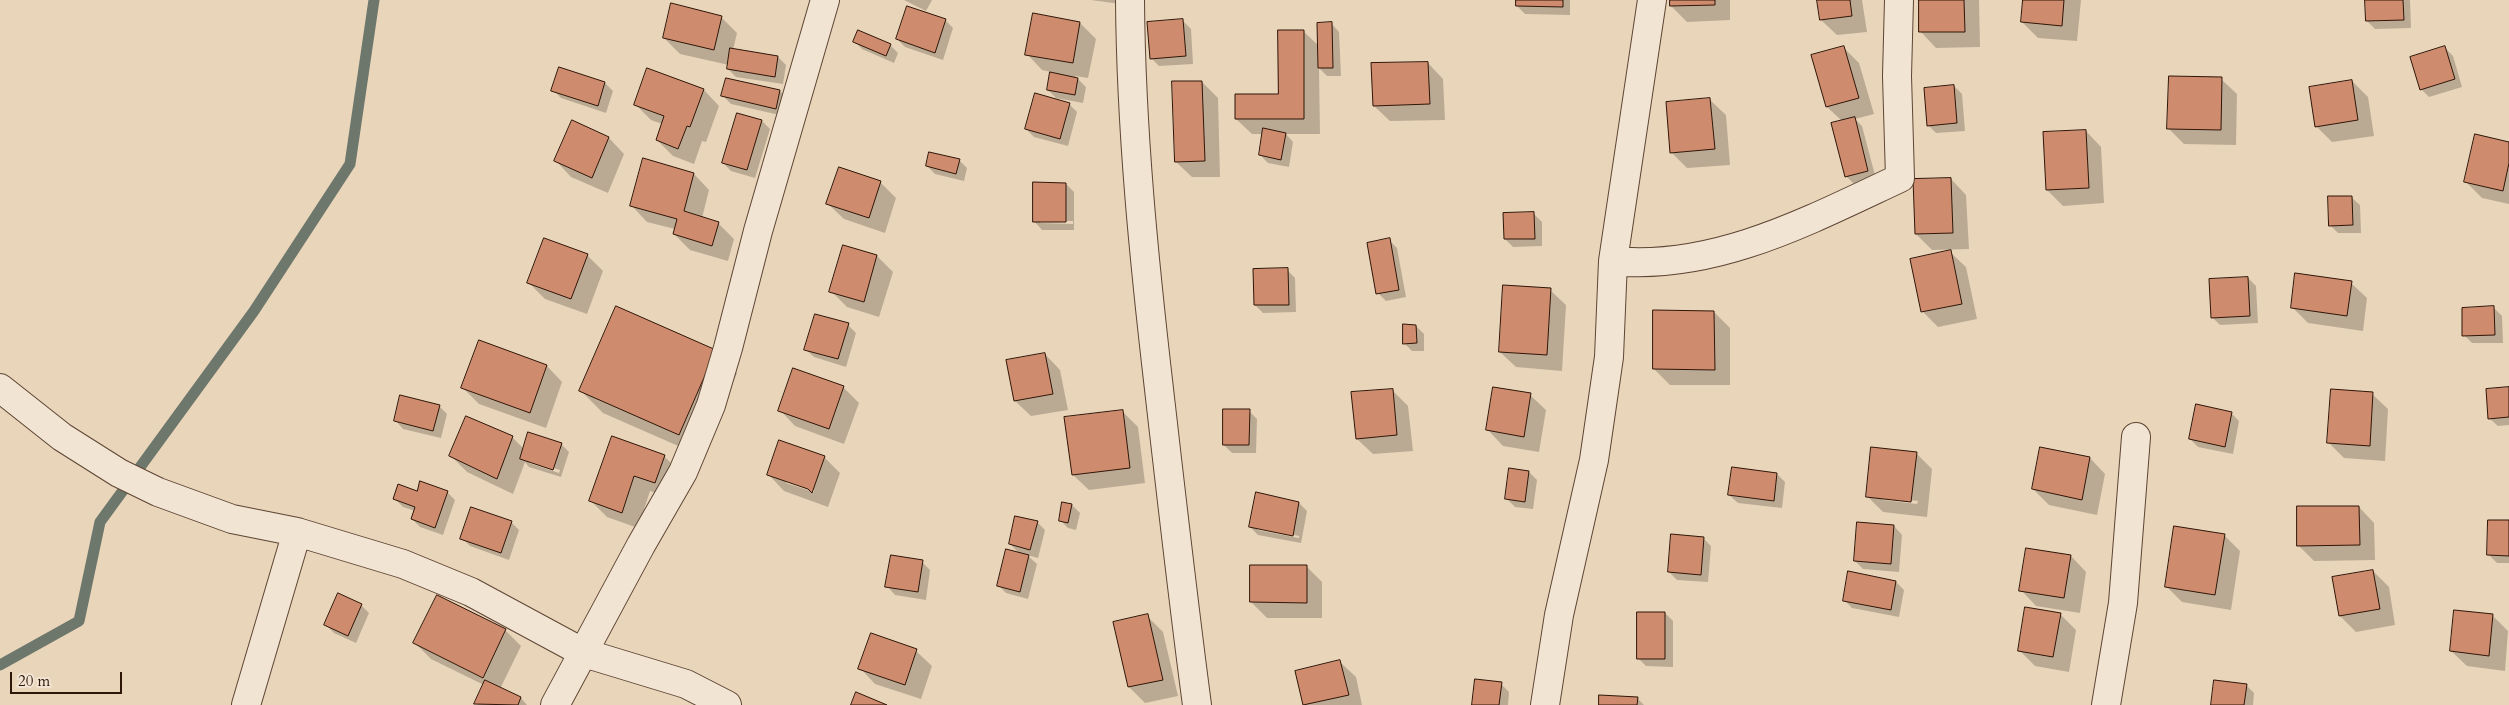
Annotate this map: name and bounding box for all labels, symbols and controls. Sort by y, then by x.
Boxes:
scale bar [12,662,125,694]
text: 20 m [18,671,50,691]

